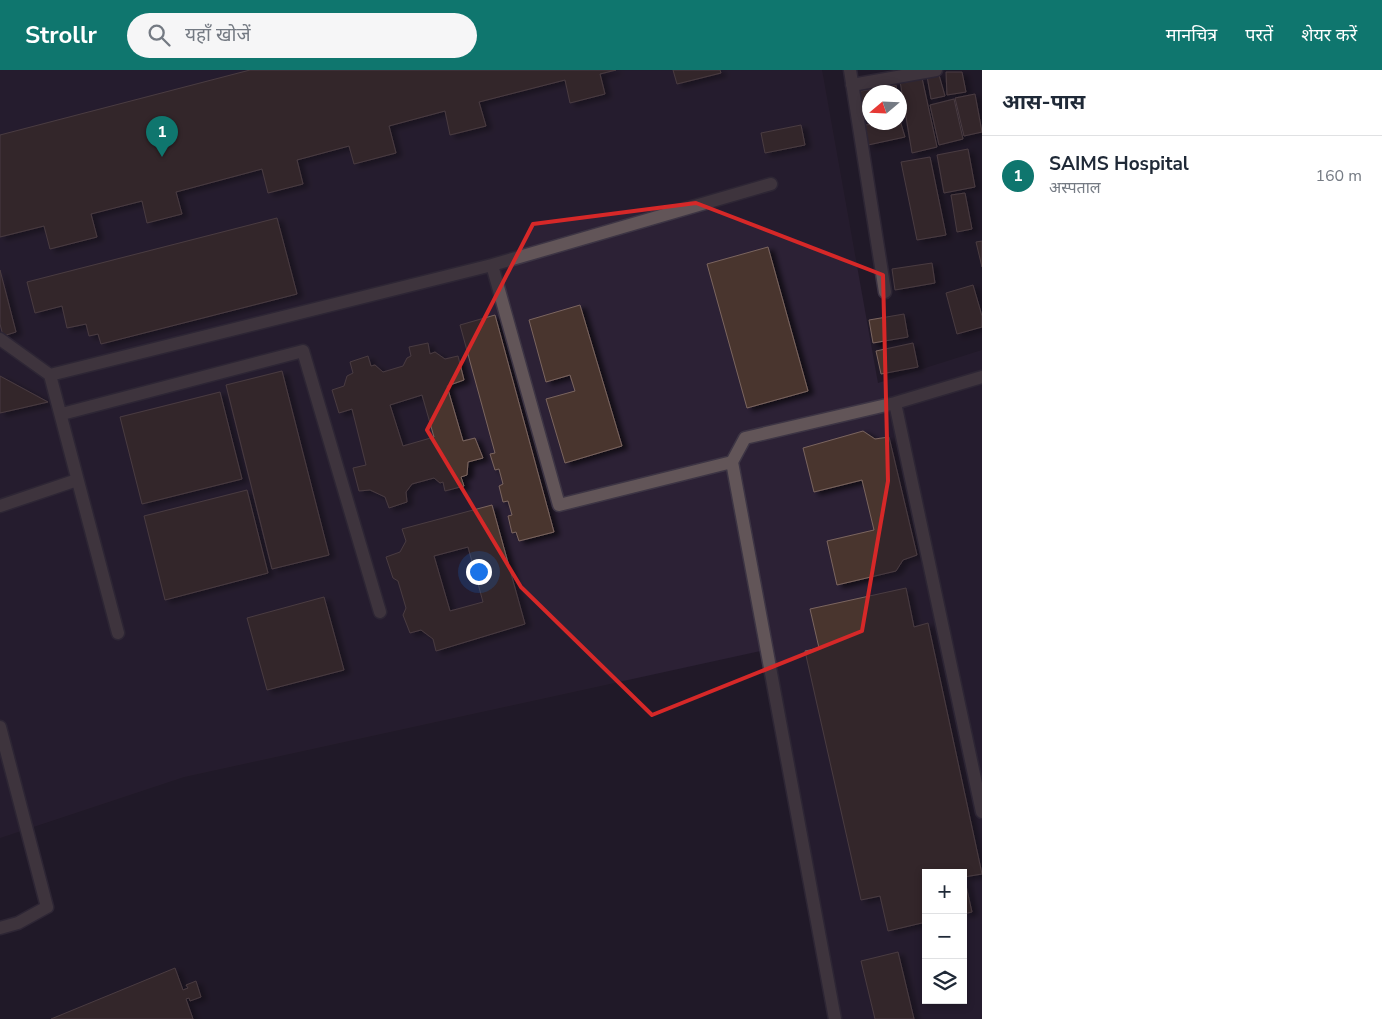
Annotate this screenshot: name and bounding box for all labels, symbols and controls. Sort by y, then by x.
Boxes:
search box [127,13,477,58]
text: Strollr [25,19,97,51]
icon: search [145,21,173,49]
text: यहाँ खोजें [185,22,250,48]
text: मानचित्र [1166,23,1217,47]
text: परतें [1245,23,1273,47]
text: शेयर करें [1301,23,1357,47]
north arrow [862,85,907,130]
text: आस-पास [1002,88,1085,116]
pin: 1 [146,116,178,157]
text: SAIMS Hospital [1049,151,1189,177]
text: 1 [1013,165,1023,187]
text: 160 m [1315,165,1362,187]
text: अस्पताल [1049,177,1101,199]
your location [466,559,492,585]
map controls [922,869,967,1004]
button: + [922,869,967,914]
button: − [922,914,967,959]
button: layers [922,959,967,1004]

